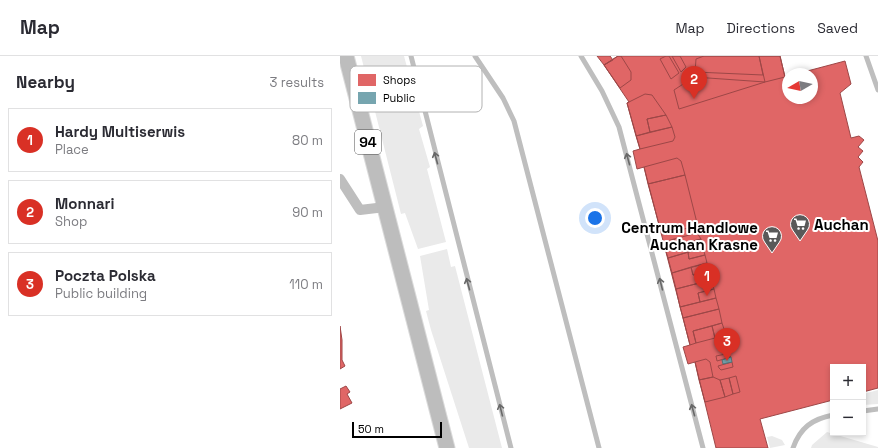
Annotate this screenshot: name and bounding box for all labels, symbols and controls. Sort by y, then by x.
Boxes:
text: Map [20,15,60,40]
text: Map [675,19,705,37]
text: Directions [727,19,795,37]
text: Saved [817,19,858,37]
legend [350,66,482,112]
pin: 2 [681,66,707,99]
north arrow [782,68,818,104]
text: Nearby [16,71,75,93]
text: Shops [383,73,416,87]
text: 3 results [270,74,324,91]
text: Public [383,91,415,105]
text: Hardy Multiserwis [55,122,185,141]
road number: 94 [355,130,381,154]
text: 1 [27,132,33,149]
text: 80 m [292,132,323,149]
text: Place [55,141,89,158]
one-way arrow [432,152,439,165]
one-way arrow [623,152,631,165]
text: Monnari [55,194,115,213]
text: 2 [26,204,34,221]
text: 90 m [292,204,323,221]
your location [585,208,605,228]
text: Shop [55,213,87,230]
supermarket icon: Auchan [789,213,811,241]
place label: Auchan [814,215,869,234]
place label: Centrum Handlowe Auchan Krasne [621,218,758,254]
supermarket icon: Centrum Handlowe Auchan Krasne [761,225,783,253]
pin: 1 [694,263,720,296]
text: Poczta Polska [55,266,156,285]
text: 3 [26,276,34,293]
text: 110 m [289,276,323,293]
one-way arrow [464,278,472,291]
one-way arrow [656,278,664,291]
text: Public building [55,285,147,302]
pin: 3 [714,328,740,361]
map controls [830,364,866,436]
button: + [830,364,866,400]
button: − [830,400,866,436]
one-way arrow [497,404,504,417]
one-way arrow [689,404,696,417]
scale bar [352,420,442,439]
text: 50 m [358,422,384,436]

